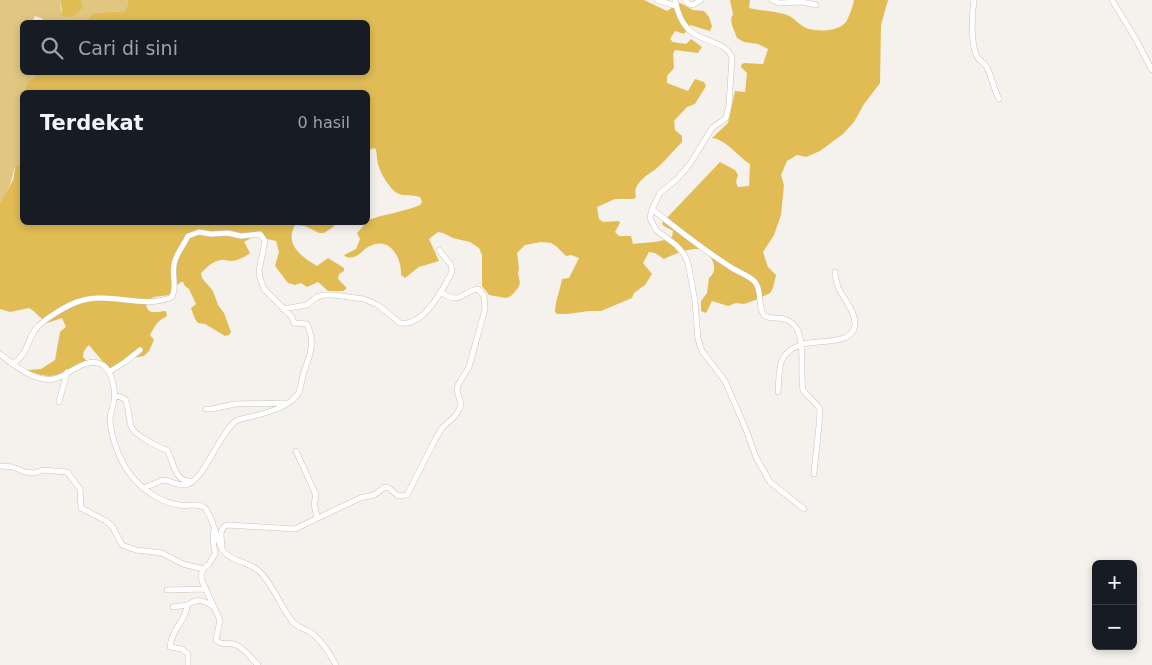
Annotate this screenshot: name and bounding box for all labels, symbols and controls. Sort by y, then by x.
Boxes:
search box [20,20,370,75]
icon: search [38,34,66,62]
text: Cari di sini [78,37,178,59]
text: Terdekat [40,111,144,135]
text: 0 hasil [298,113,350,132]
map controls [1092,560,1137,650]
button: + [1092,560,1137,605]
button: − [1092,605,1137,650]

